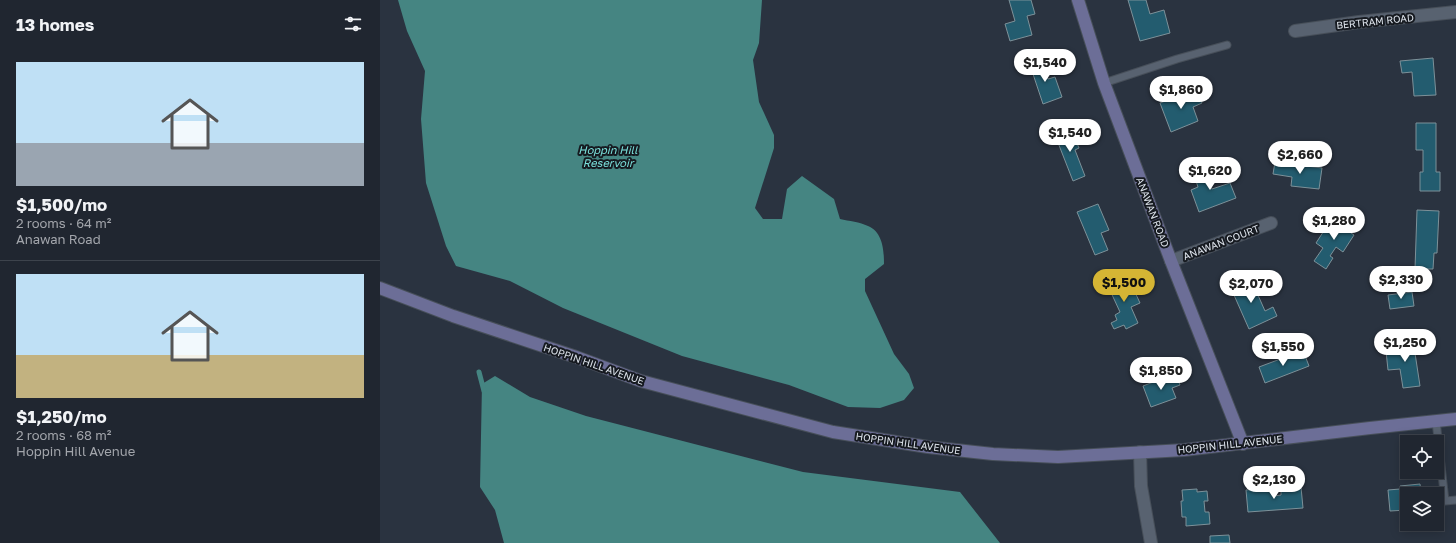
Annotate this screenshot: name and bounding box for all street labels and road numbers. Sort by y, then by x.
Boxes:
street label: BERTRAM ROAD [1336,11,1414,31]
street label: ANAWAN ROAD [1134,175,1172,249]
street label: ANAWAN COURT [1181,222,1261,262]
street label: HOPPIN HILL AVENUE [542,341,646,387]
street label: HOPPIN HILL AVENUE [855,430,961,456]
street label: HOPPIN HILL AVENUE [1177,433,1283,455]

